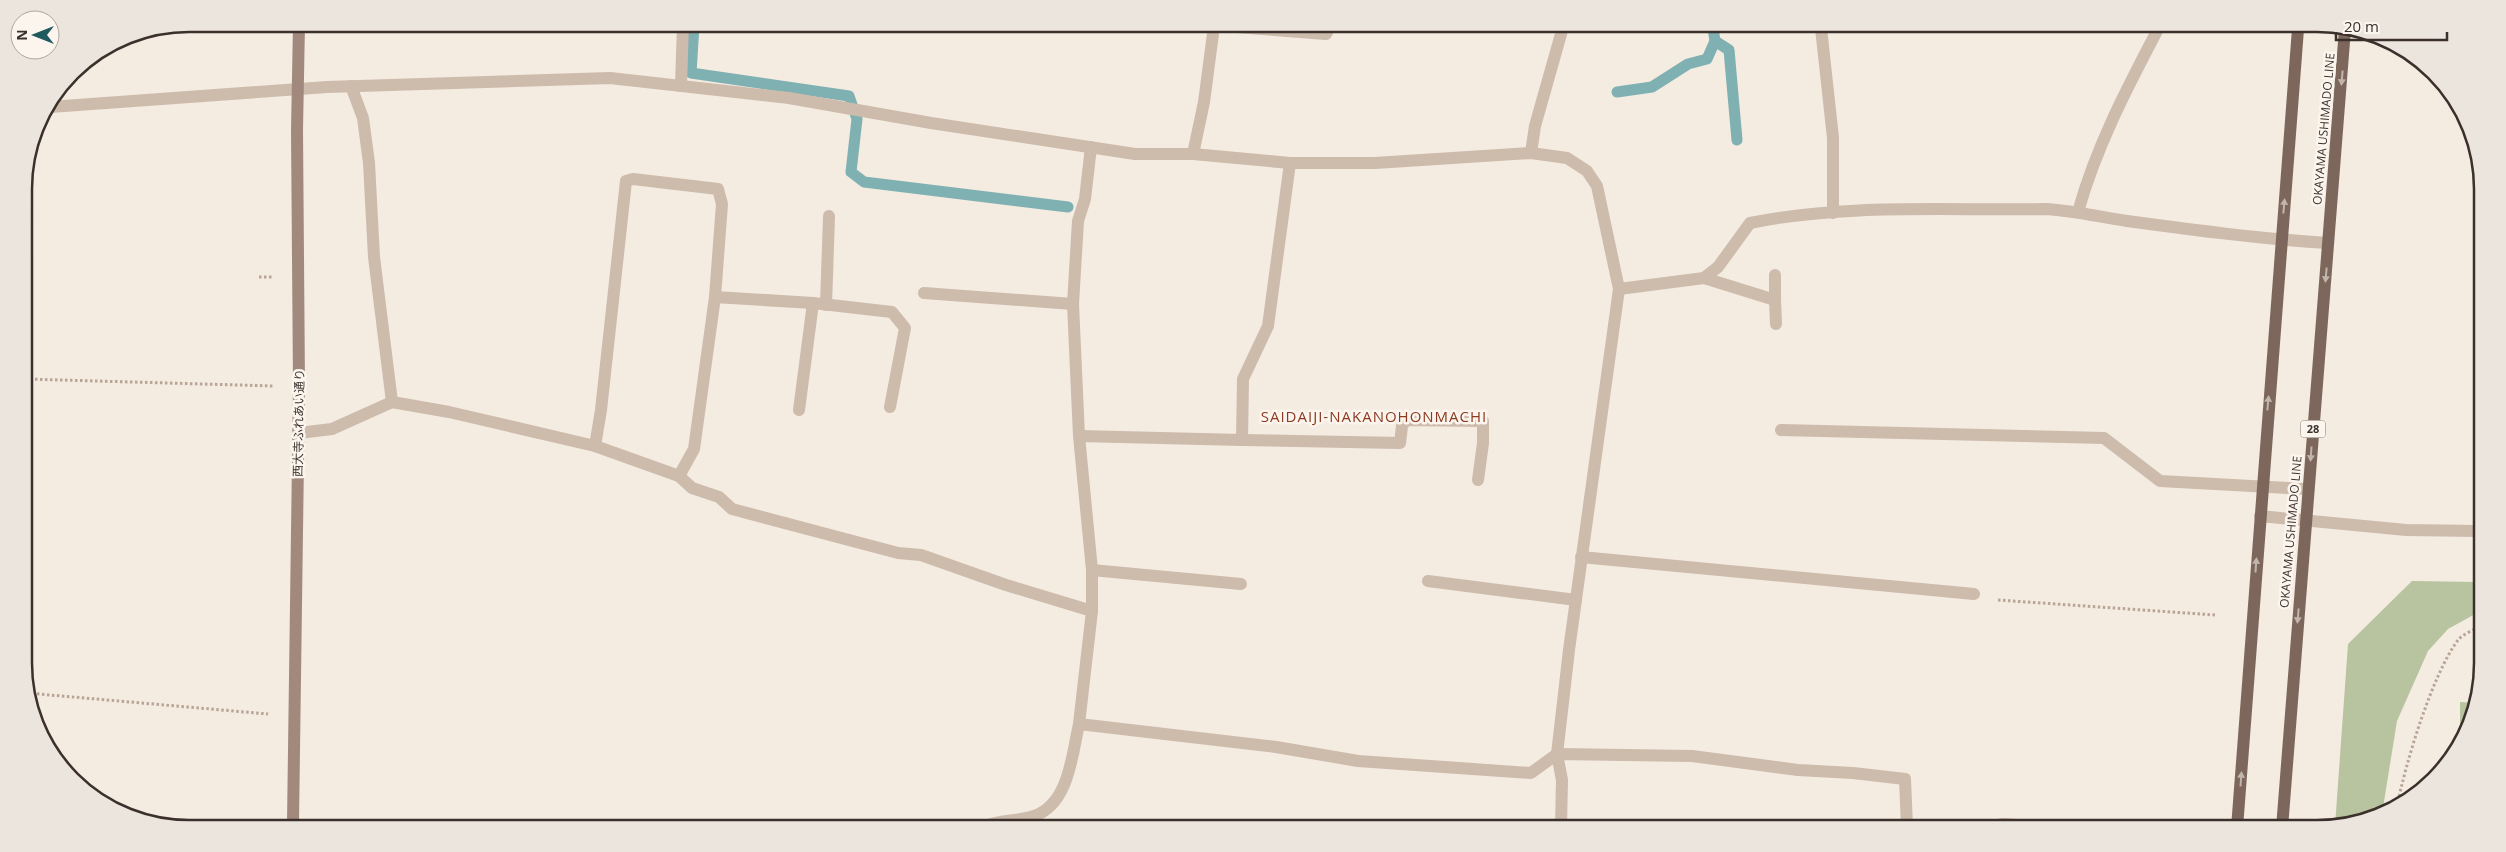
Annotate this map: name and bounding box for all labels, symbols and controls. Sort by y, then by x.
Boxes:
north arrow [10,10,60,60]
scale bar [2336,10,2447,42]
text: 20 m [2344,16,2379,36]
text: N [12,29,31,41]
street label: OKAYAMA USHIMADO LINE [2308,52,2339,206]
one-way arrow [2337,70,2345,86]
one-way arrow [2280,197,2288,213]
one-way arrow [2321,267,2329,283]
street label: 西大寺ふれあい通り [289,369,308,477]
one-way arrow [2265,394,2273,410]
district label: SAIDAIJI-NAKANOHONMACHI [1261,406,1487,426]
road number: 28 [2300,420,2326,438]
one-way arrow [2307,447,2315,463]
street label: OKAYAMA USHIMADO LINE [2275,455,2306,609]
one-way arrow [2253,556,2261,572]
one-way arrow [2294,608,2302,624]
one-way arrow [2237,771,2245,787]

